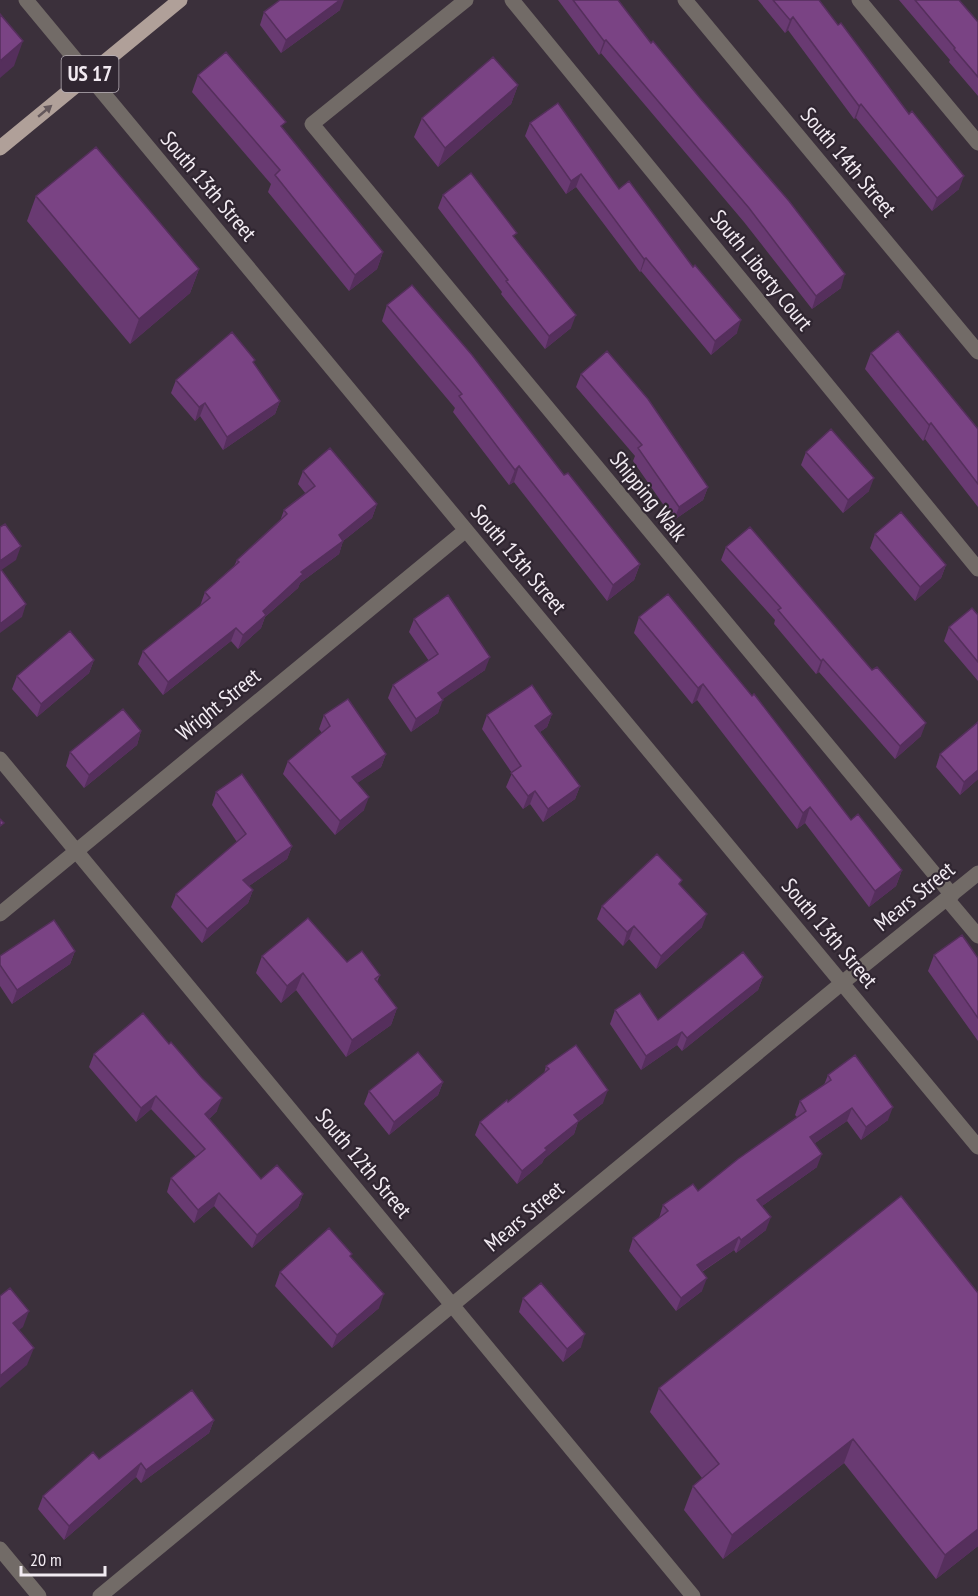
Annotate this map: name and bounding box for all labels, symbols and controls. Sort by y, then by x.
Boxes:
road number: US 17 [62,56,118,92]
street label: South 14th Street [795,101,903,223]
one-way arrow [37,105,52,118]
street label: South 13th Street [155,125,263,247]
street label: South Liberty Court [705,204,819,336]
street label: Shipping Walk [604,445,694,547]
street label: South 13th Street [465,498,573,620]
street label: Wright Street [170,662,266,746]
street label: Mears Street [868,855,960,937]
street label: South 13th Street [776,872,884,994]
street label: South 12th Street [310,1102,418,1224]
street label: Mears Street [478,1175,570,1257]
scale bar [21,1539,105,1577]
text: 20 m [30,1548,62,1571]

